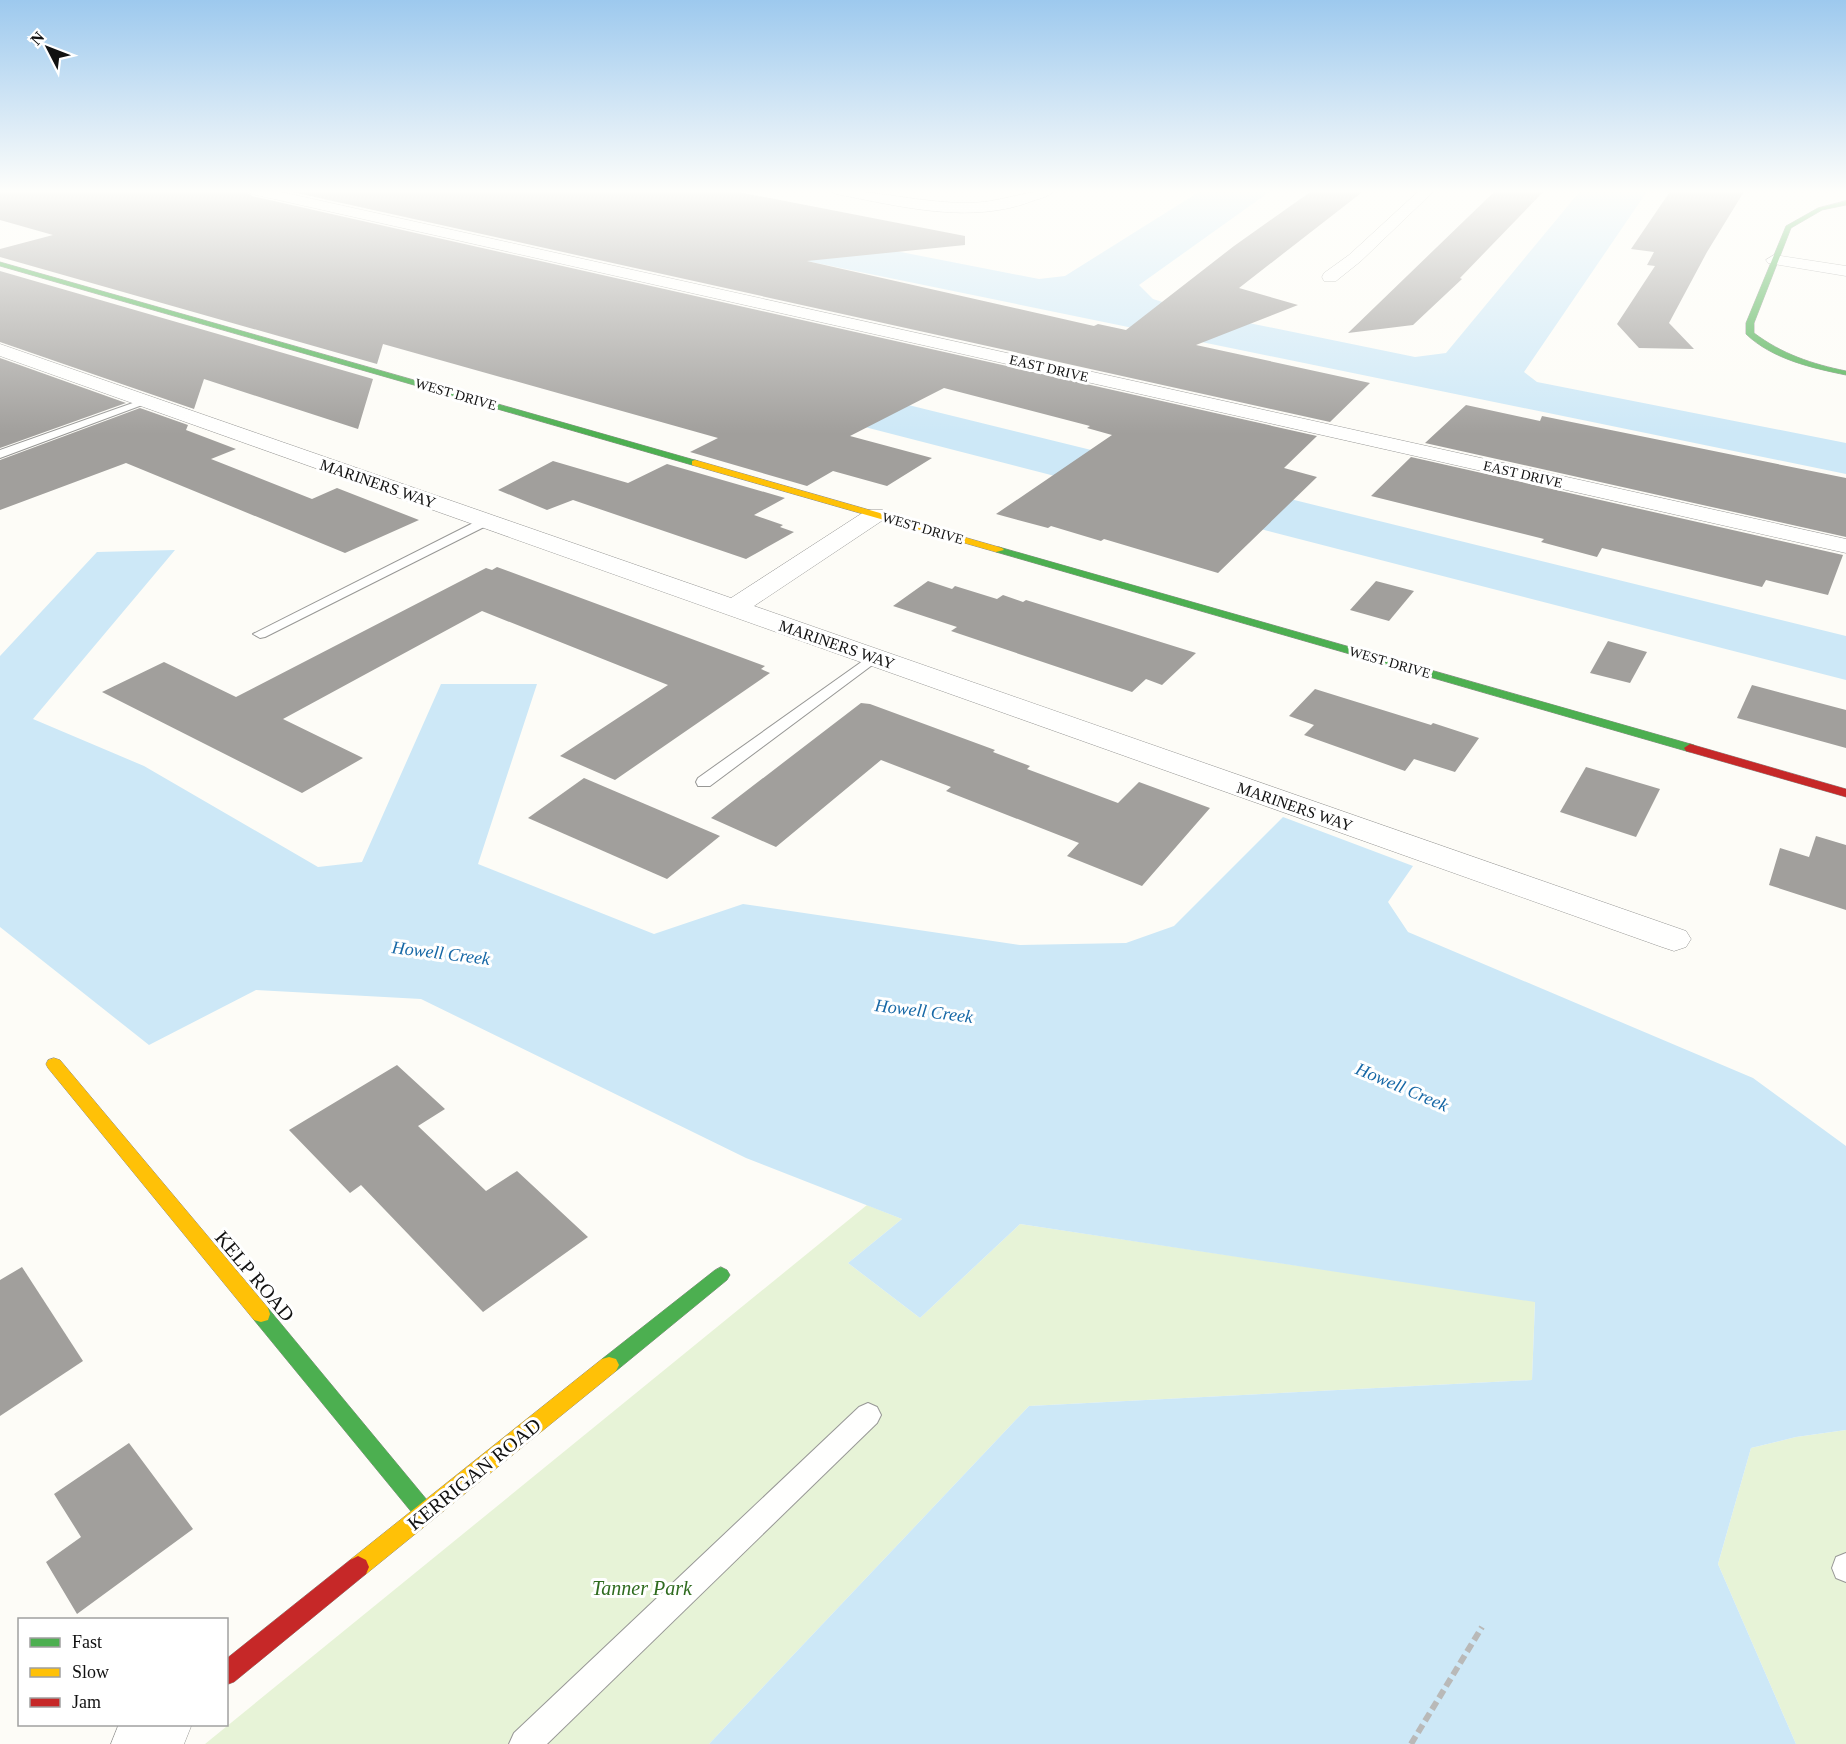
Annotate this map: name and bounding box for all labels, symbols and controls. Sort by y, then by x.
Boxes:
north arrow [18,18,78,78]
text: N [27,28,48,48]
street label: EAST DRIVE [1008,352,1090,385]
street label: WEST DRIVE [413,376,498,413]
street label: MARINERS WAY [318,456,438,511]
street label: EAST DRIVE [1482,458,1564,491]
street label: WEST DRIVE [880,510,965,547]
street label: MARINERS WAY [777,617,897,672]
street label: WEST DRIVE [1347,644,1432,681]
street label: MARINERS WAY [1235,779,1355,834]
water label: Howell Creek [390,937,492,969]
water label: Howell Creek [873,995,975,1027]
water label: Howell Creek [1352,1058,1452,1116]
street label: KELP ROAD [211,1226,299,1326]
street label: KERRIGAN ROAD [403,1414,545,1534]
park label: Tanner Park [592,1577,693,1599]
legend [18,1618,228,1726]
text: Fast [72,1632,102,1652]
text: Slow [72,1662,109,1682]
text: Jam [72,1692,101,1712]

